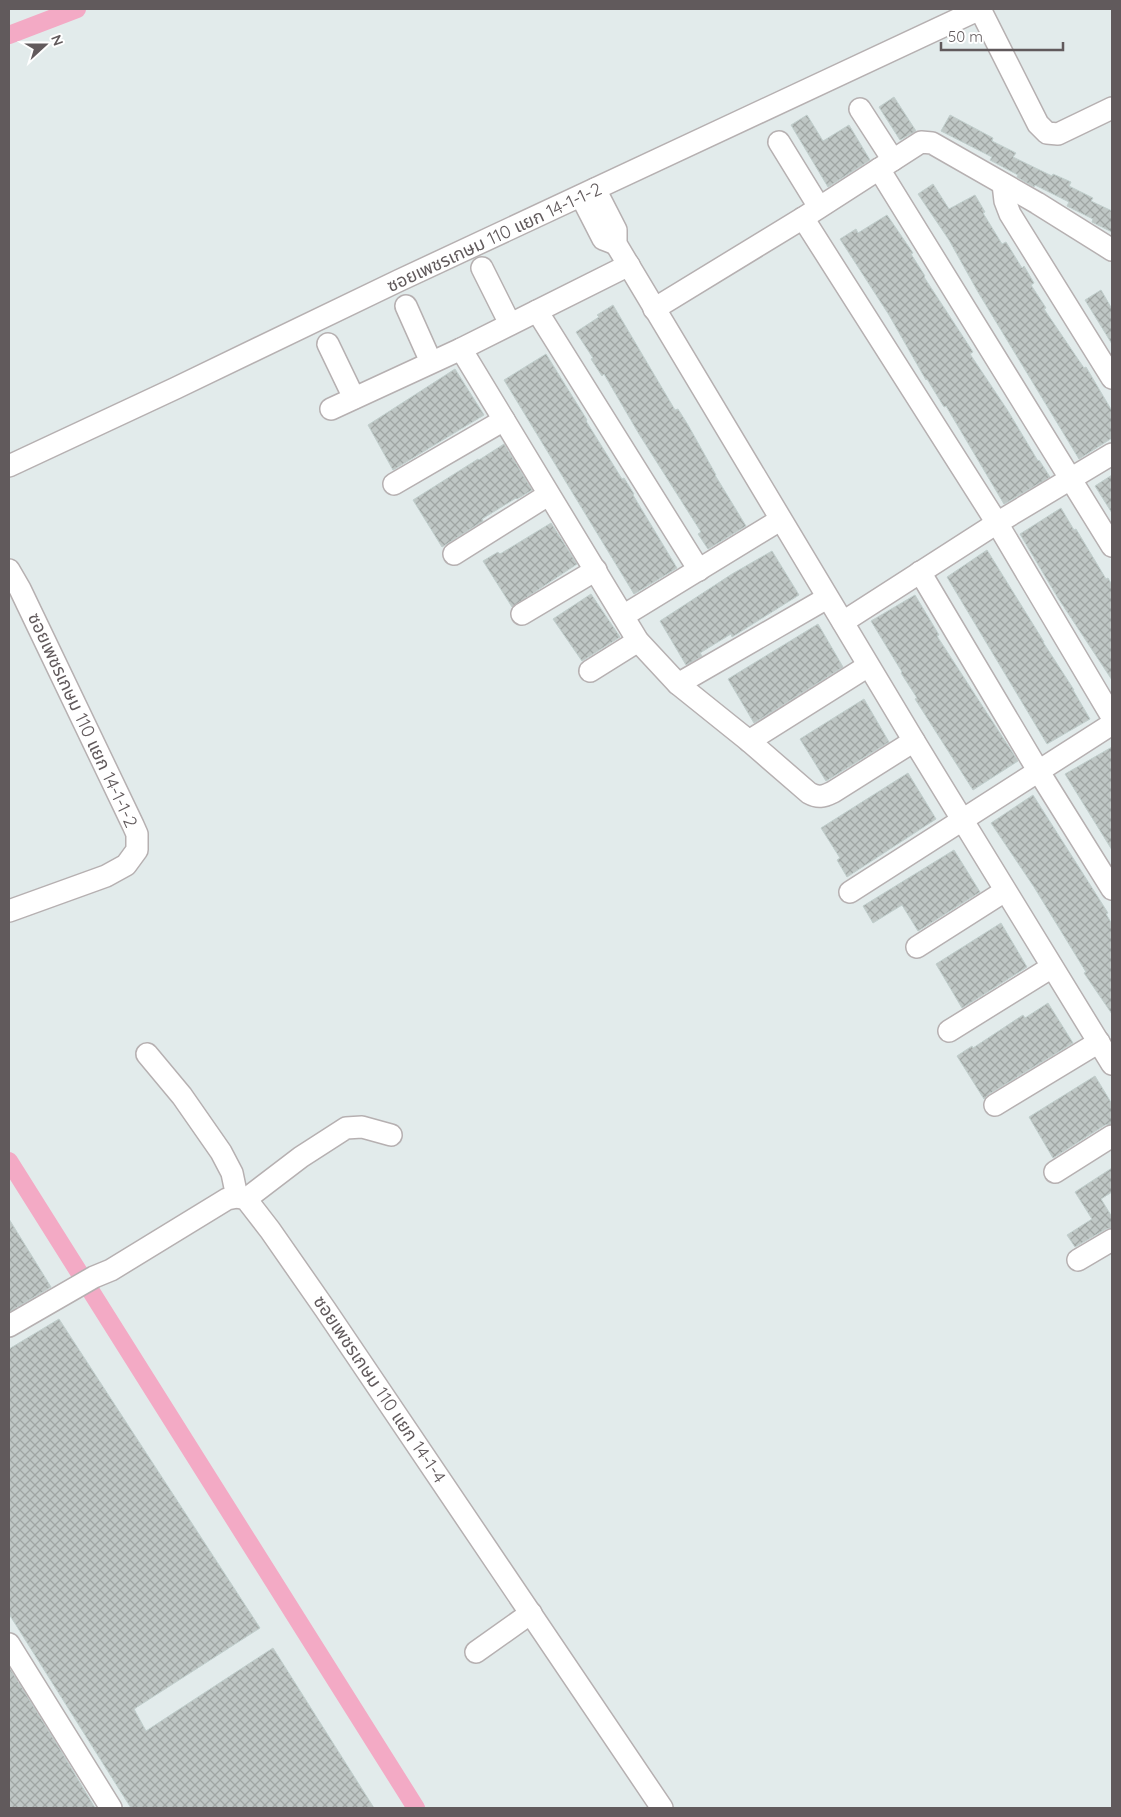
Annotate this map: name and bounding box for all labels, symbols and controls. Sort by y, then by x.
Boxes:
north arrow [20,20,70,70]
scale bar [941,20,1064,52]
text: 50 m [948,27,983,46]
text: N [47,32,67,48]
street label: ซอยเพชรเกษม 110 แยก 14-1-1-2 [383,177,605,297]
street label: ซอยเพชรเกษม 110 แยก 14-1-1-2 [23,609,143,831]
street label: ซอยเพชรเกษม 110 แยก 14-1-4 [309,1291,451,1487]

